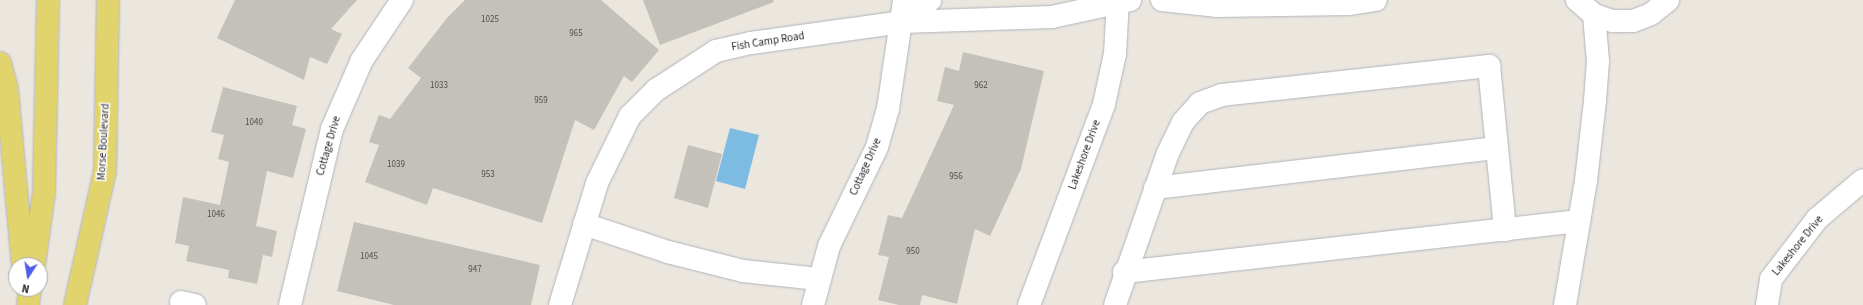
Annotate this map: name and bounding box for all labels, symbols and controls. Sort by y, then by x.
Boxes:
house number: 1025 [481,15,499,25]
house number: 965 [569,29,583,39]
street label: Fish Camp Road [731,30,805,54]
house number: 1033 [430,81,448,91]
house number: 962 [974,81,988,91]
house number: 959 [534,96,548,106]
street label: Morse Boulevard [95,103,113,181]
street label: Cottage Drive [314,115,344,177]
house number: 1040 [245,118,263,128]
street label: Lakeshore Drive [1066,118,1104,192]
street label: Cottage Drive [847,136,885,198]
house number: 1039 [387,160,405,170]
house number: 953 [481,170,495,180]
house number: 956 [949,172,963,182]
house number: 1046 [207,210,225,220]
street label: Lakeshore Drive [1770,213,1826,279]
house number: 950 [906,247,920,257]
house number: 1045 [360,252,378,262]
north arrow [8,257,48,297]
house number: 947 [468,265,482,275]
text: N [20,280,31,296]

